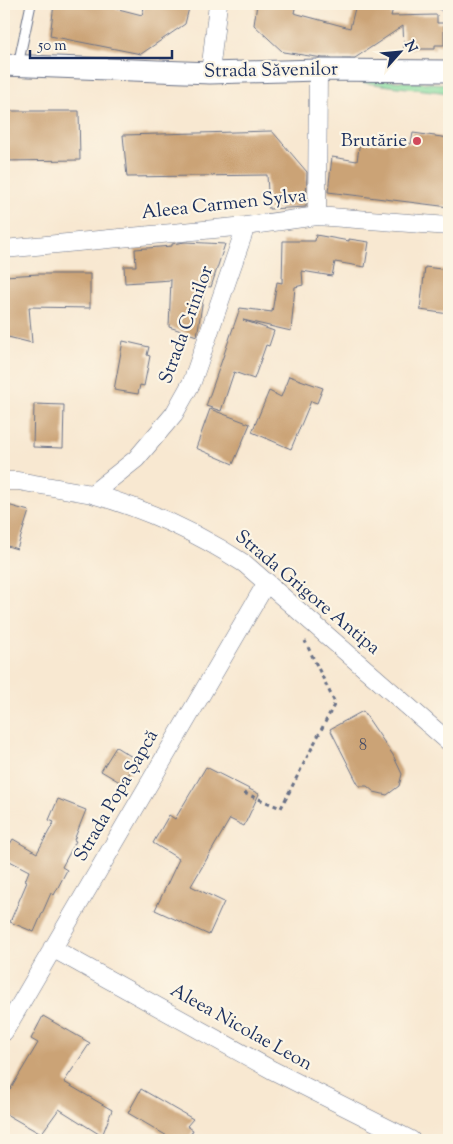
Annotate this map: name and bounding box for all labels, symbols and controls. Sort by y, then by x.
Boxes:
scale bar [30,28,172,60]
north arrow [376,28,426,78]
text: 50 m [37,36,67,57]
text: N [398,37,421,57]
street label: Strada Săvenilor [204,56,338,86]
place label: Brutărie [341,128,407,155]
marker: Brutărie [411,135,423,147]
street label: Aleea Carmen Sylva [140,183,308,227]
street label: Strada Crinilor [153,262,221,388]
street label: Strada Grigore Antipa [229,524,386,662]
street label: Strada Popa Șapcă [68,725,166,867]
house number: 8 [359,735,367,758]
street label: Aleea Nicolae Leon [165,978,317,1078]

